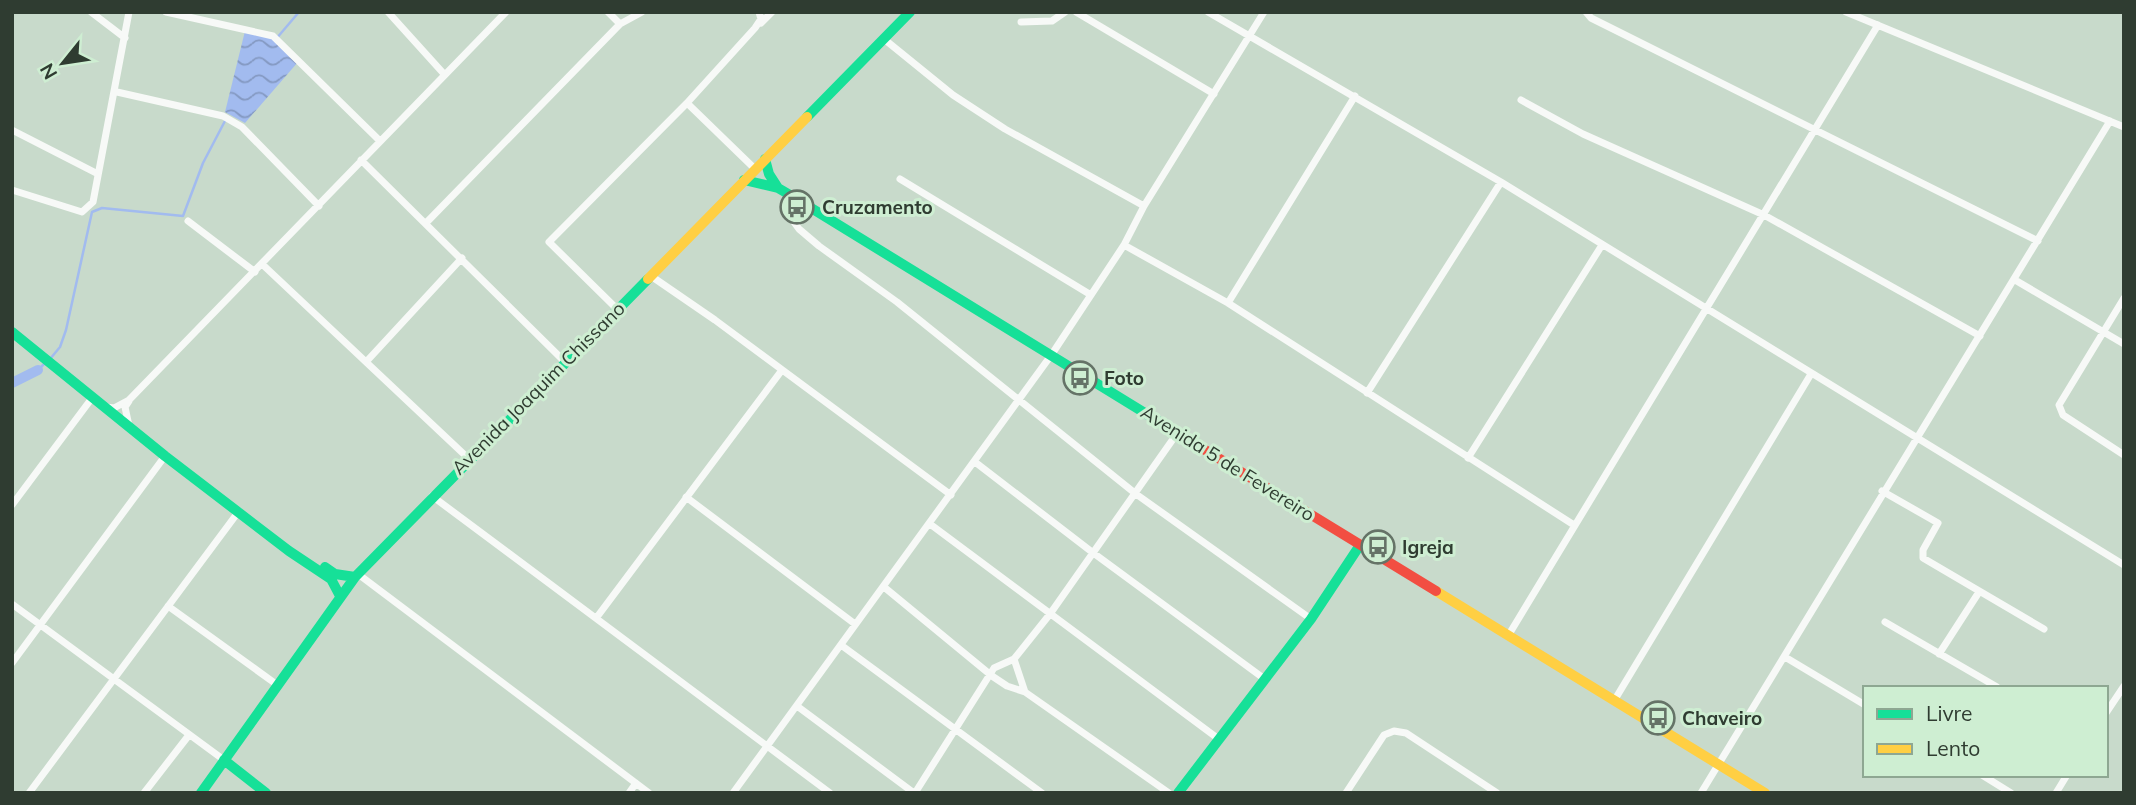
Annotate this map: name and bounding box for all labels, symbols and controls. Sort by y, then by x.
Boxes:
north arrow [28,28,98,98]
text: N [34,59,62,84]
bus stop icon: Cruzamento [778,188,816,226]
place label: Cruzamento [822,195,933,219]
street label: Avenida Joaquim Chissano [446,296,630,480]
bus stop icon: Foto [1061,359,1099,397]
place label: Foto [1104,366,1144,390]
street label: Avenida 5 de Fevereiro [1137,400,1319,526]
bus stop icon: Igreja [1359,528,1397,566]
place label: Igreja [1402,535,1454,559]
legend [1863,686,2108,777]
bus stop icon: Chaveiro [1639,699,1677,737]
text: Livre [1926,700,1973,726]
place label: Chaveiro [1682,706,1762,730]
text: Lento [1926,735,1980,761]

